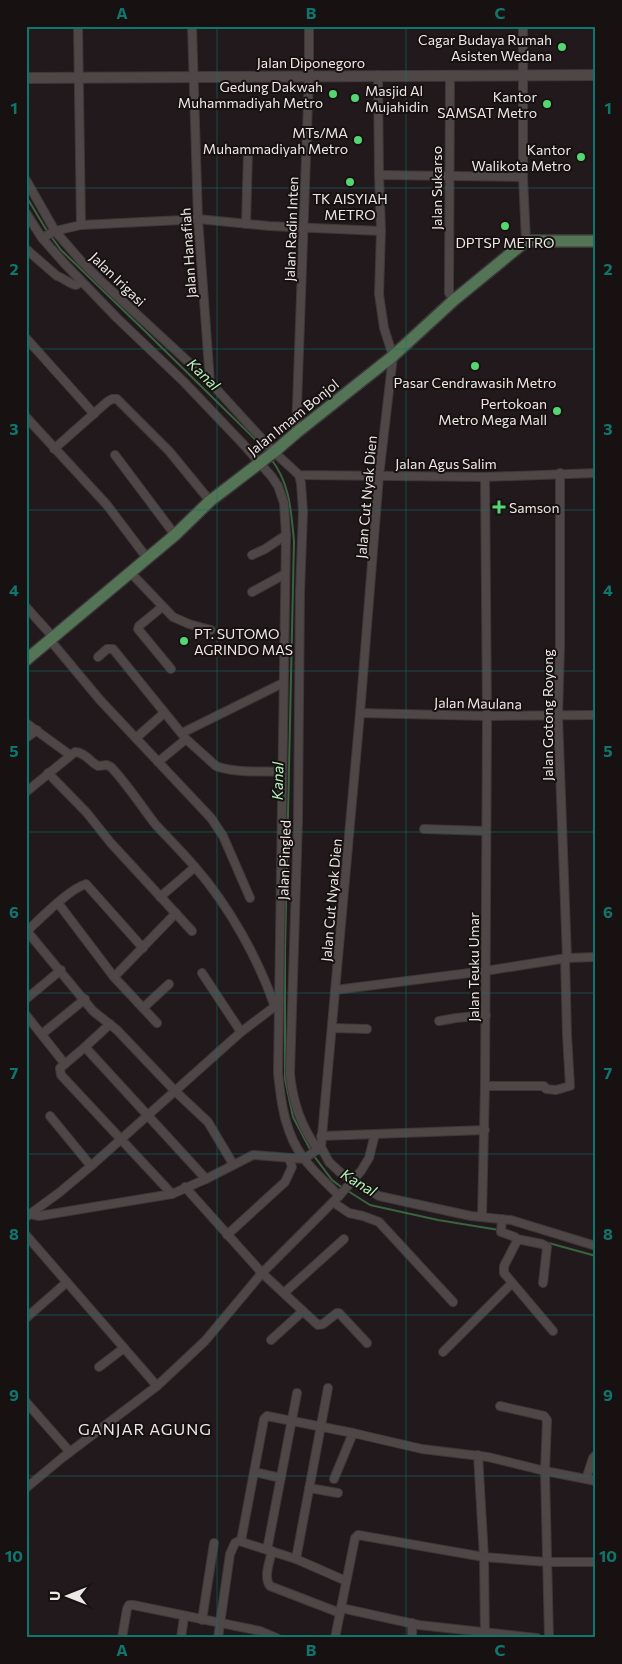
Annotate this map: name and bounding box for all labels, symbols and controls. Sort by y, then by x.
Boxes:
text: A [116,3,128,22]
text: B [306,3,317,22]
text: C [495,3,506,22]
place label: Cagar Budaya Rumah Asisten Wedana [418,31,552,64]
marker: Cagar Budaya Rumah Asisten Wedana [556,41,568,53]
street label: Jalan Diponegoro [257,54,365,71]
place label: Gedung Dakwah Muhammadiyah Metro [178,78,323,111]
place label: Masjid Al Mujahidin [365,82,428,115]
marker: Gedung Dakwah Muhammadiyah Metro [327,88,339,100]
place label: Kantor SAMSAT Metro [437,88,537,121]
marker: Masjid Al Mujahidin [349,92,361,104]
text: 1 [10,98,18,117]
marker: Kantor SAMSAT Metro [541,98,553,110]
text: 1 [604,98,612,117]
place label: MTs/MA Muhammadiyah Metro [203,124,348,157]
marker: MTs/MA Muhammadiyah Metro [352,134,364,146]
place label: Kantor Walikota Metro [472,141,571,174]
street label: Jalan Sukarso [428,146,445,230]
marker: Kantor Walikota Metro [575,151,587,163]
street label: Jalan Radin Inten [281,176,301,282]
marker: TK AISYIAH METRO [344,176,356,188]
place label: TK AISYIAH METRO [312,190,388,223]
street label: Jalan Hanafiah [176,207,200,299]
marker: DPTSP METRO [499,220,511,232]
place label: DPTSP METRO [455,234,555,251]
street label: Jalan Irigasi [87,248,149,310]
text: 2 [9,259,19,278]
text: 2 [603,259,613,278]
water label: Kanal [184,354,225,395]
marker: Pasar Cendrawasih Metro [469,360,481,372]
place label: Pasar Cendrawasih Metro [394,374,556,391]
street label: Jalan Imam Bonjol [244,375,342,459]
place label: Pertokoan Metro Mega Mall [438,395,547,428]
marker: Pertokoan Metro Mega Mall [551,405,563,417]
text: 3 [9,419,19,438]
text: 3 [603,419,613,438]
street label: Jalan Cut Nyak Dien [352,435,380,559]
street label: Jalan Agus Salim [395,455,497,472]
place label: Samson [509,499,560,516]
marker: Samson [493,501,505,513]
text: 4 [9,580,19,599]
text: 4 [603,580,613,599]
place label: PT. SUTOMO AGRINDO MAS [194,625,293,658]
marker: PT. SUTOMO AGRINDO MAS [178,635,190,647]
street label: Jalan Gotong Royong [539,649,556,781]
street label: Jalan Maulana [434,694,522,712]
text: 5 [9,741,19,760]
text: 5 [603,741,613,760]
water label: Kanal [268,761,286,800]
street label: Jalan Pingled [274,820,294,900]
street label: Jalan Cut Nyak Dien [317,838,345,962]
text: 6 [9,902,19,921]
text: 6 [603,902,613,921]
street label: Jalan Teuku Umar [465,912,482,1022]
text: 7 [10,1063,19,1082]
text: 7 [604,1063,613,1082]
water label: Kanal [338,1164,381,1200]
text: 8 [9,1224,19,1243]
text: 8 [603,1224,613,1243]
text: 9 [9,1385,19,1404]
text: 9 [603,1385,613,1404]
district label: GANJAR AGUNG [78,1419,212,1438]
text: 10 [5,1546,23,1565]
text: 10 [599,1546,617,1565]
north arrow [42,1572,92,1622]
text: U [46,1591,63,1601]
text: A [116,1640,128,1659]
text: B [306,1640,317,1659]
text: C [495,1640,506,1659]

